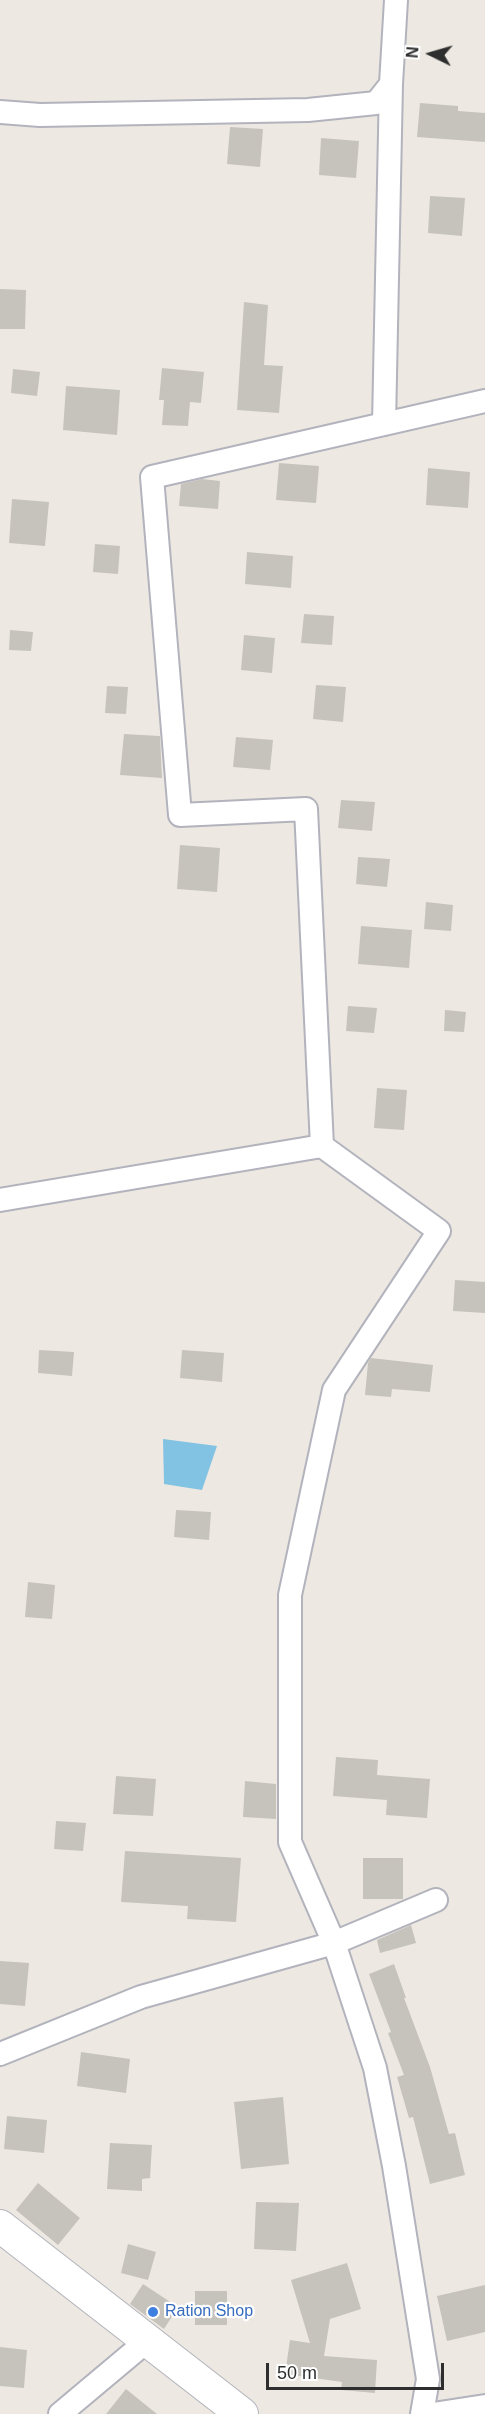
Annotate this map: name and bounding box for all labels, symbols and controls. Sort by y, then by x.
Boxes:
north arrow [401,24,461,84]
text: N [404,46,422,59]
place label: Ration Shop [165,2302,253,2322]
marker: Ration Shop [146,2305,160,2319]
scale bar [269,2351,448,2389]
text: 50 m [277,2363,317,2383]

